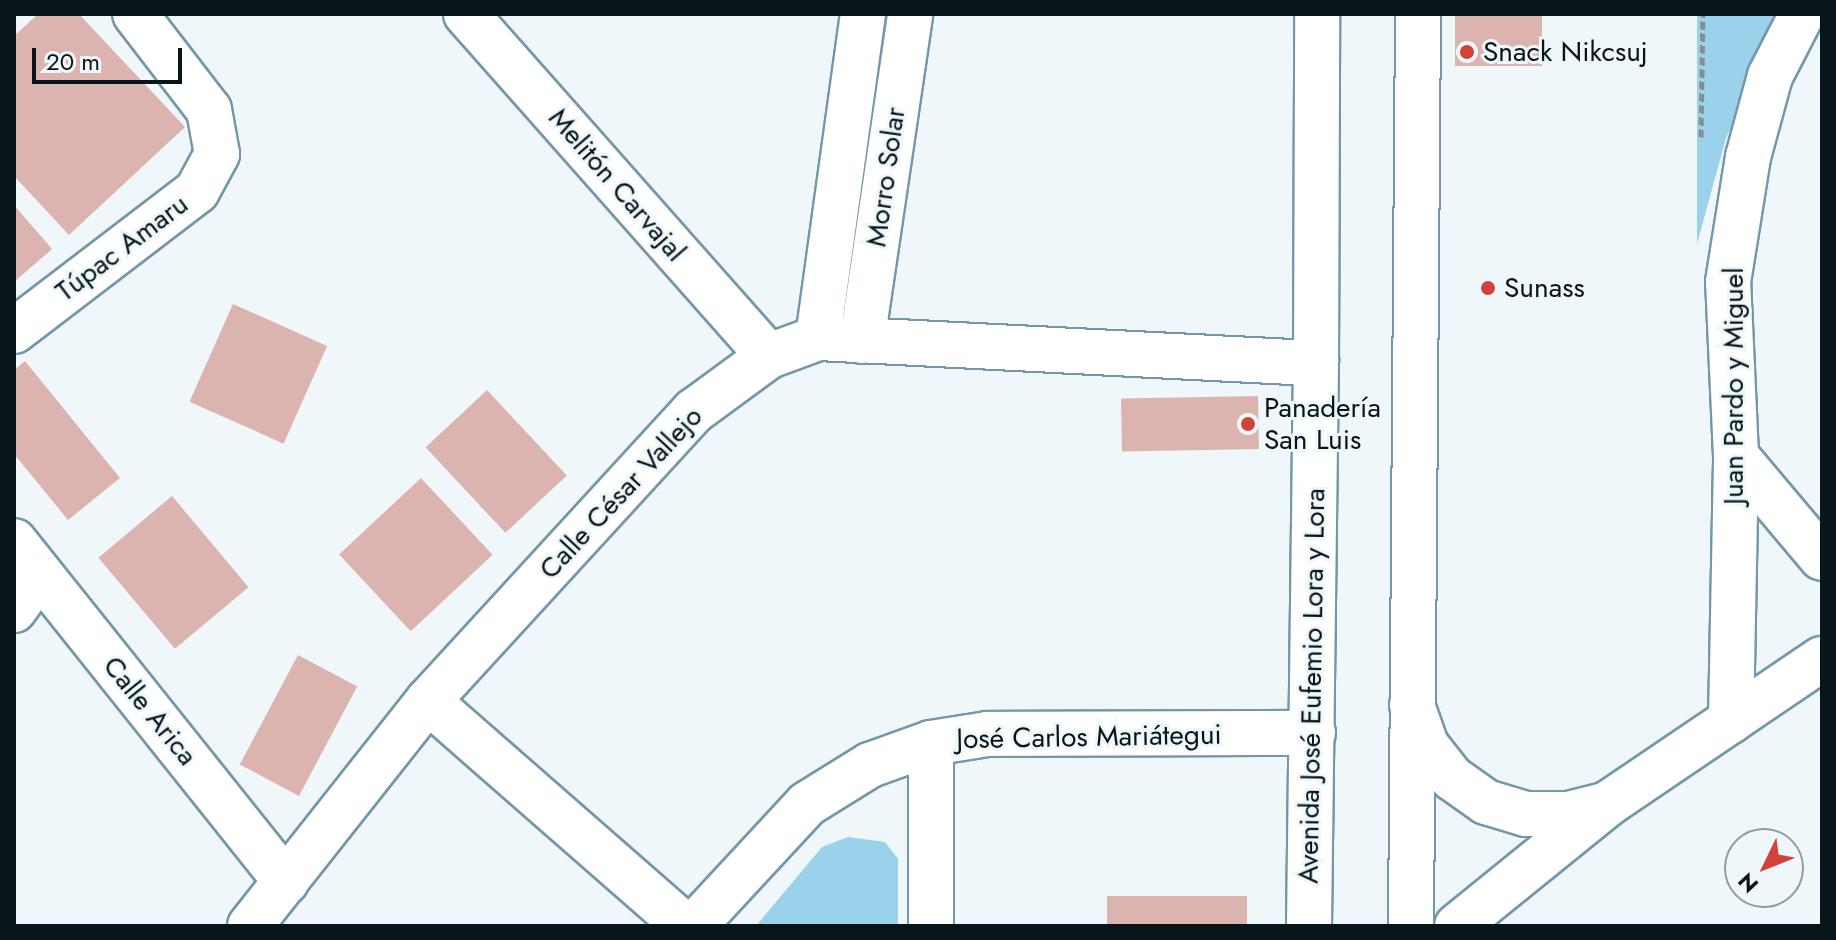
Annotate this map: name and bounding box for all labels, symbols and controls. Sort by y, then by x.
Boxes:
scale bar [36,32,186,82]
place label: Snack Nikcsuj [1483,35,1648,69]
marker: Snack Nikcsuj [1458,43,1476,61]
text: 20 m [46,44,100,79]
street label: Melitón Carvajal [541,102,693,268]
street label: Morro Solar [860,105,912,249]
street label: Túpac Amaru [49,187,195,309]
street label: Juan Pardo y Miguel [1717,267,1751,505]
place label: Sunass [1504,271,1585,305]
marker: Sunass [1479,279,1497,297]
place label: Panadería San Luis [1264,391,1381,457]
street label: Calle César Vallejo [533,400,709,586]
marker: Panadería San Luis [1239,415,1257,433]
street label: Avenida José Eufemio Lora y Lora [1292,488,1332,884]
street label: Calle Arica [96,650,204,772]
street label: José Carlos Mariátegui [956,718,1222,756]
north arrow [1724,828,1804,908]
text: N [1730,866,1766,900]

